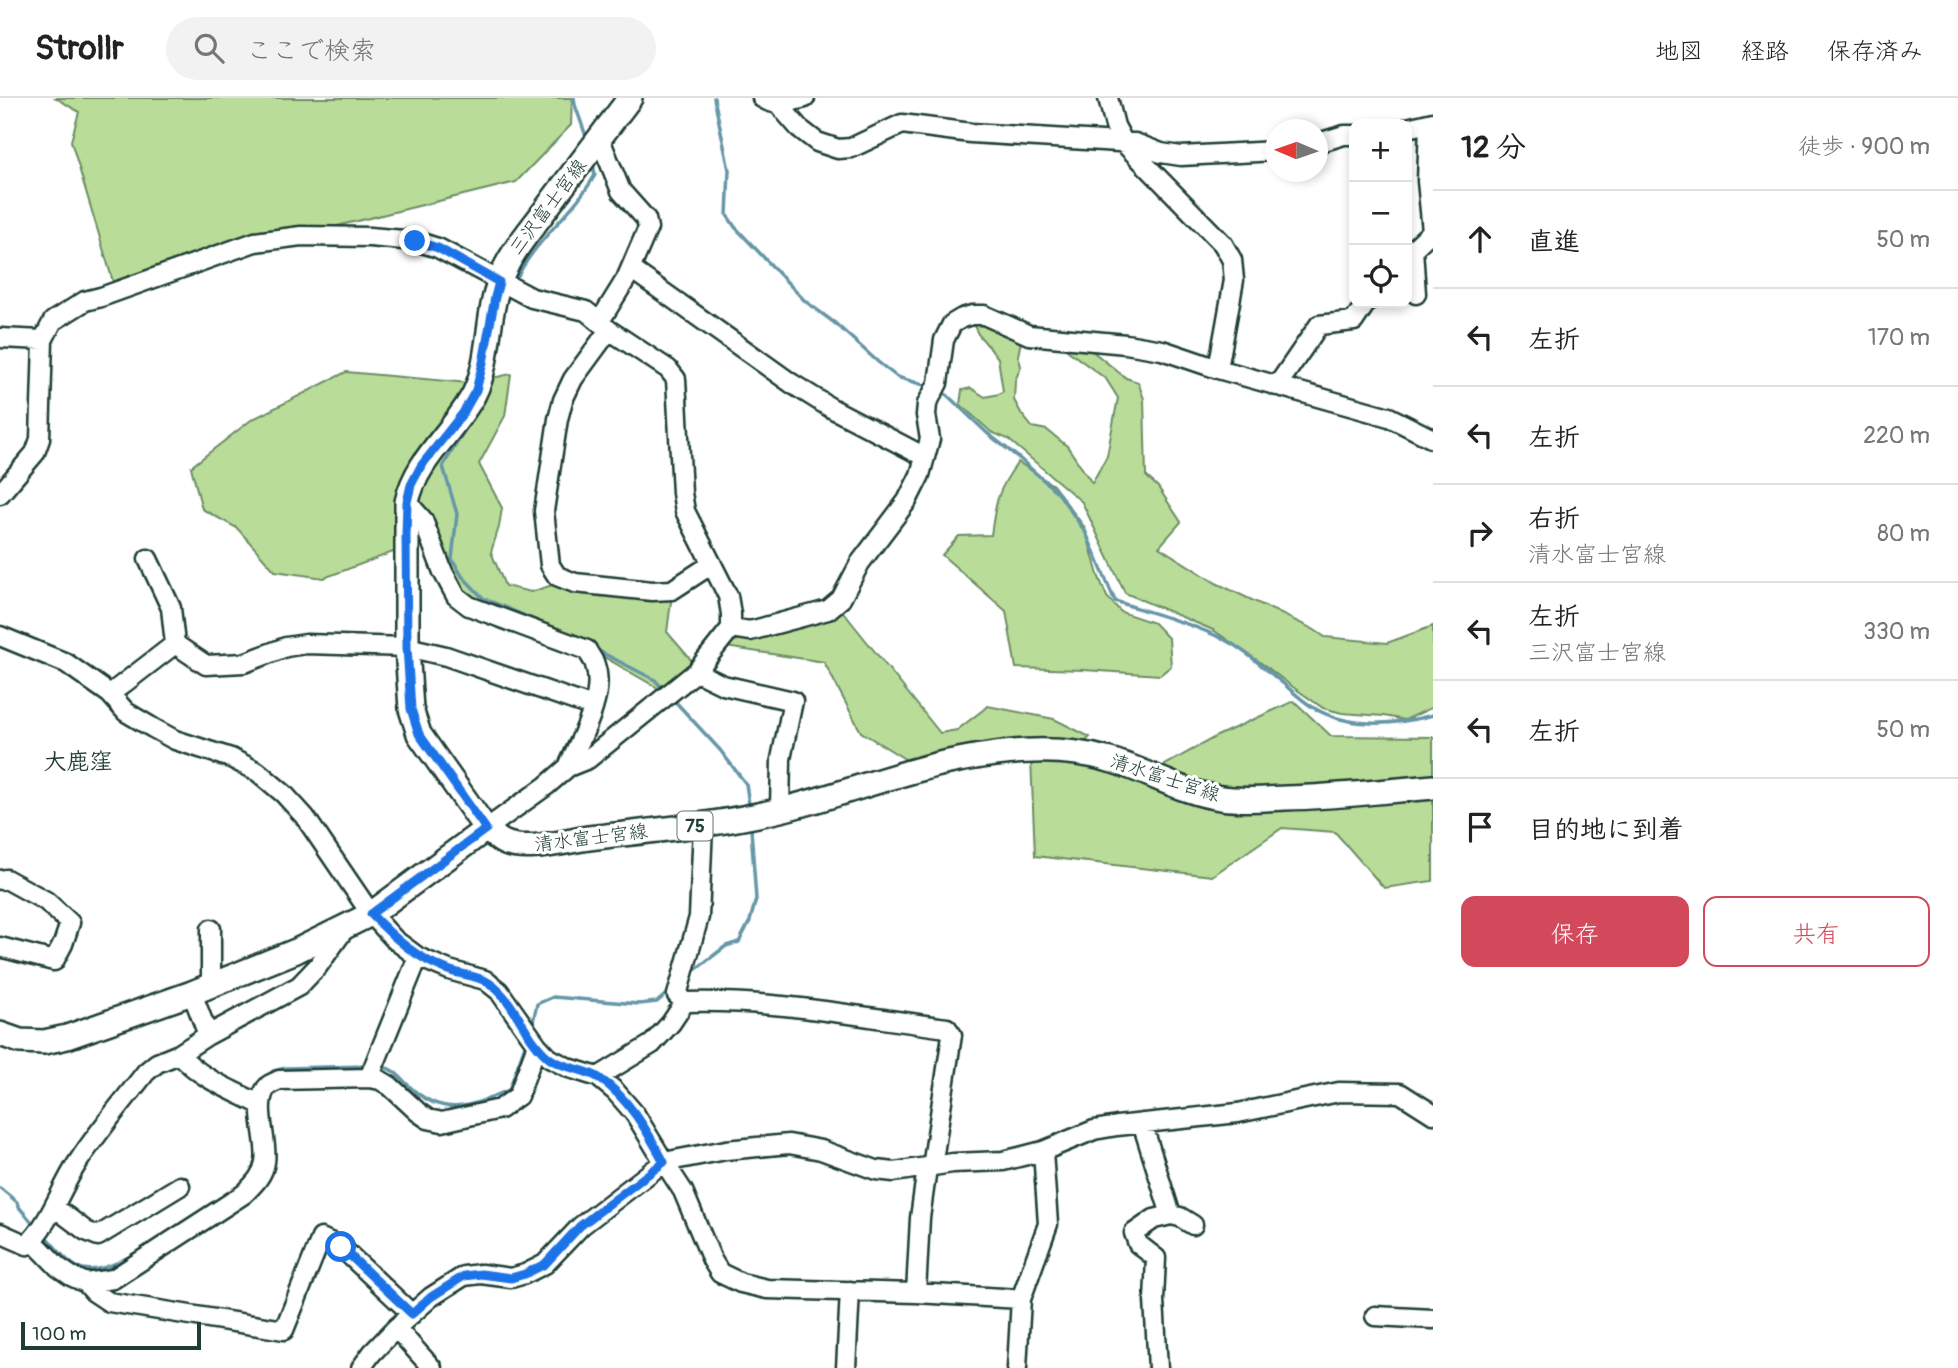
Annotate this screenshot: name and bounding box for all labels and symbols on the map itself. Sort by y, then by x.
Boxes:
north arrow [1265,119,1328,182]
street label: 三沢富士宮線 [504,154,592,260]
route end [399,225,430,256]
district label: 大鹿窪 [44,747,113,776]
street label: 清水富士宮線 [1107,749,1223,807]
road number: 75 [678,812,712,840]
street label: 清水富士宮線 [533,819,649,857]
route start [325,1231,356,1262]
scale bar [21,1319,201,1351]

